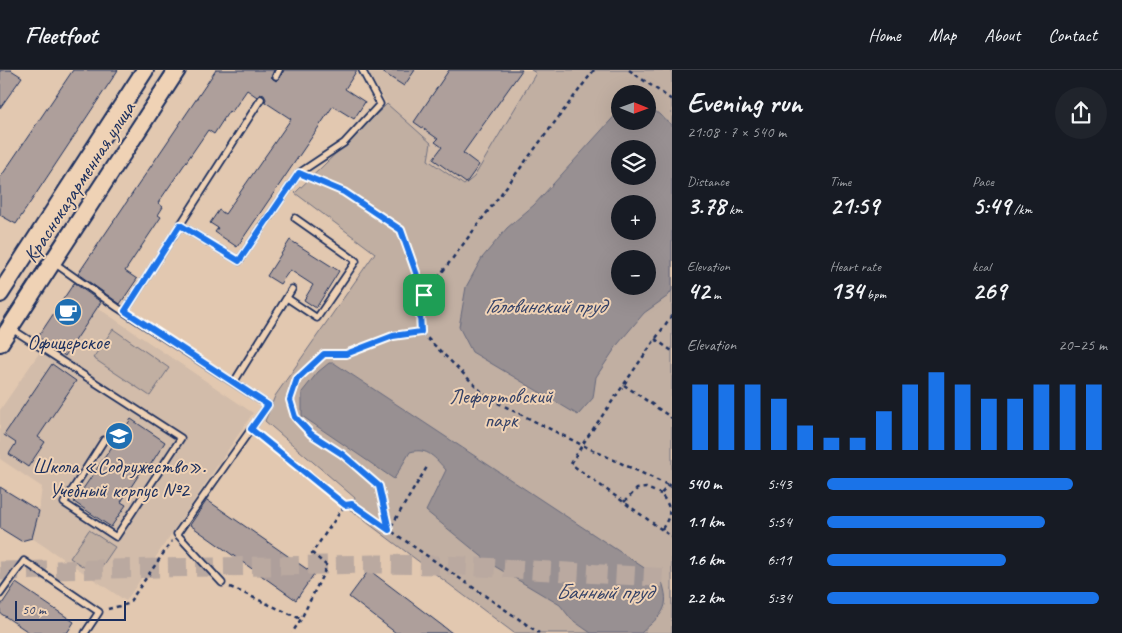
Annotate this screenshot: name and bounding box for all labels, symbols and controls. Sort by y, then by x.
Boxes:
text: Fleetfoot [25,20,97,50]
text: Home [868,24,901,46]
text: Map [929,24,956,46]
text: About [984,24,1020,46]
text: Contact [1048,24,1097,46]
north arrow [611,85,656,130]
map controls [611,85,656,295]
text: Evening run [687,85,802,120]
button: share [1055,87,1107,139]
street label: Красноказарменная улица [17,95,142,267]
text: 21:08 · 7 × 540 m [687,122,786,142]
button: layers [611,140,656,185]
text: Distance [687,173,729,190]
text: Time [830,173,851,190]
text: Pace [972,173,994,190]
text: 3.78 [687,190,726,222]
text: 21:59 [830,190,879,222]
text: 5:49 [972,190,1010,222]
button: + [611,195,656,240]
text: km [726,201,743,218]
text: /km [1010,201,1032,218]
button: − [611,250,656,295]
text: Elevation [687,258,730,275]
text: Heart rate [830,258,881,275]
text: kcal [972,258,991,275]
pin [403,274,445,316]
text: 42 [687,275,710,307]
text: 134 [830,275,863,307]
text: 269 [972,275,1006,307]
icon: arrive [410,281,438,309]
text: m [710,286,721,303]
text: bpm [863,286,886,303]
water label: Головинский пруд [485,292,610,320]
cafe icon: Офицерское [53,297,83,327]
place label: Офицерское [27,329,111,355]
text: Elevation [687,335,736,355]
text: 20–25 m [1058,335,1107,355]
park label: Лефортовский парк [450,383,554,433]
school or university icon: Школа «Содружество». Учебный корпус №2 [104,421,134,451]
place label: Школа «Содружество». Учебный корпус №2 [32,453,207,503]
text: 540 m [687,474,721,494]
text: 5:43 [767,474,792,494]
text: 1.1 km [687,512,724,532]
text: 5:54 [767,512,792,532]
text: 1.6 km [687,550,725,570]
text: 6:11 [767,550,792,570]
water label: Банный пруд [556,578,657,606]
text: 2.2 km [687,588,724,608]
text: 5:34 [767,588,792,608]
scale bar [15,598,126,621]
text: 50 m [22,601,46,618]

